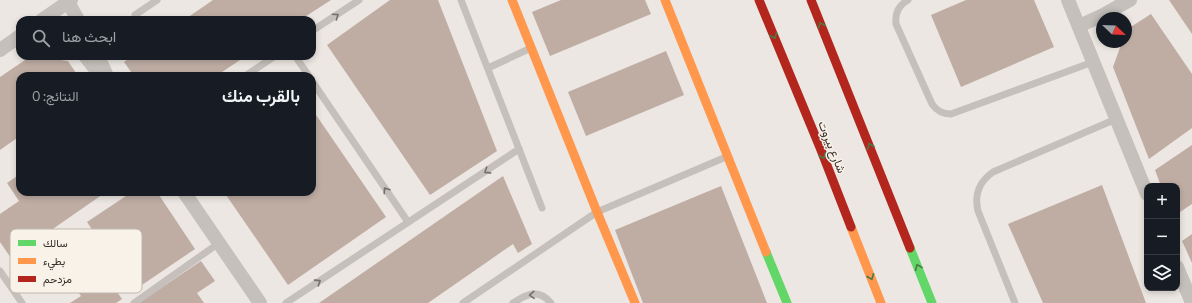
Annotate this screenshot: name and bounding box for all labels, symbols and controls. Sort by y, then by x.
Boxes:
north arrow [1096,12,1132,48]
one-way arrow [331,13,338,20]
search box [16,16,316,60]
one-way arrow [818,22,826,29]
icon: search [30,27,52,49]
text: ابحث هنا [62,27,116,45]
one-way arrow [769,33,777,40]
text: بالقرب منك [222,85,300,106]
text: النتائج: 0 [32,88,79,104]
street label: شارع بيروت [813,118,850,176]
one-way arrow [866,143,874,150]
one-way arrow [819,153,827,160]
one-way arrow [484,166,491,174]
map controls [1144,183,1180,291]
button: + [1144,183,1180,219]
one-way arrow [383,187,391,194]
button: − [1144,219,1180,255]
legend [10,229,142,293]
text: سالك [43,236,68,249]
text: بطيء [43,254,65,271]
button: layers [1144,255,1180,291]
one-way arrow [915,263,923,271]
text: مزدحم [43,272,72,287]
one-way arrow [867,274,875,281]
one-way arrow [314,279,321,286]
one-way arrow [529,291,535,299]

